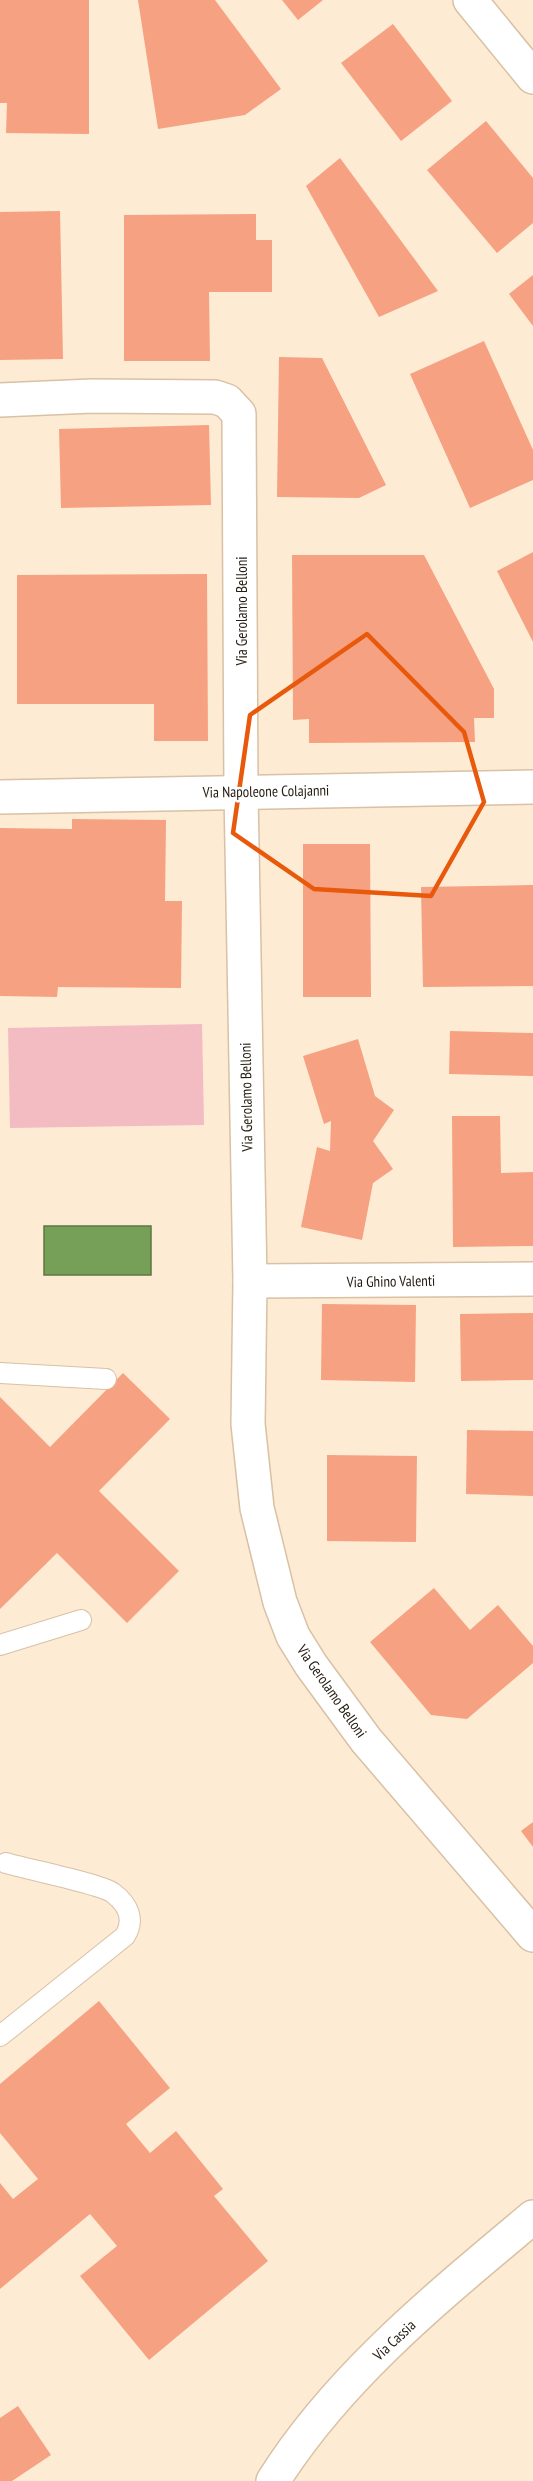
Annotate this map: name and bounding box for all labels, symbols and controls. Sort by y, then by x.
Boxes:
street label: Via Gerolamo Belloni [232,556,251,667]
street label: Via Napoleone Colajanni [202,780,329,802]
street label: Via Gerolamo Belloni [236,1042,256,1153]
street label: Via Ghino Valenti [346,1271,435,1291]
street label: Via Gerolamo Belloni [292,1640,371,1741]
street label: Via Cassia [368,2316,419,2365]

